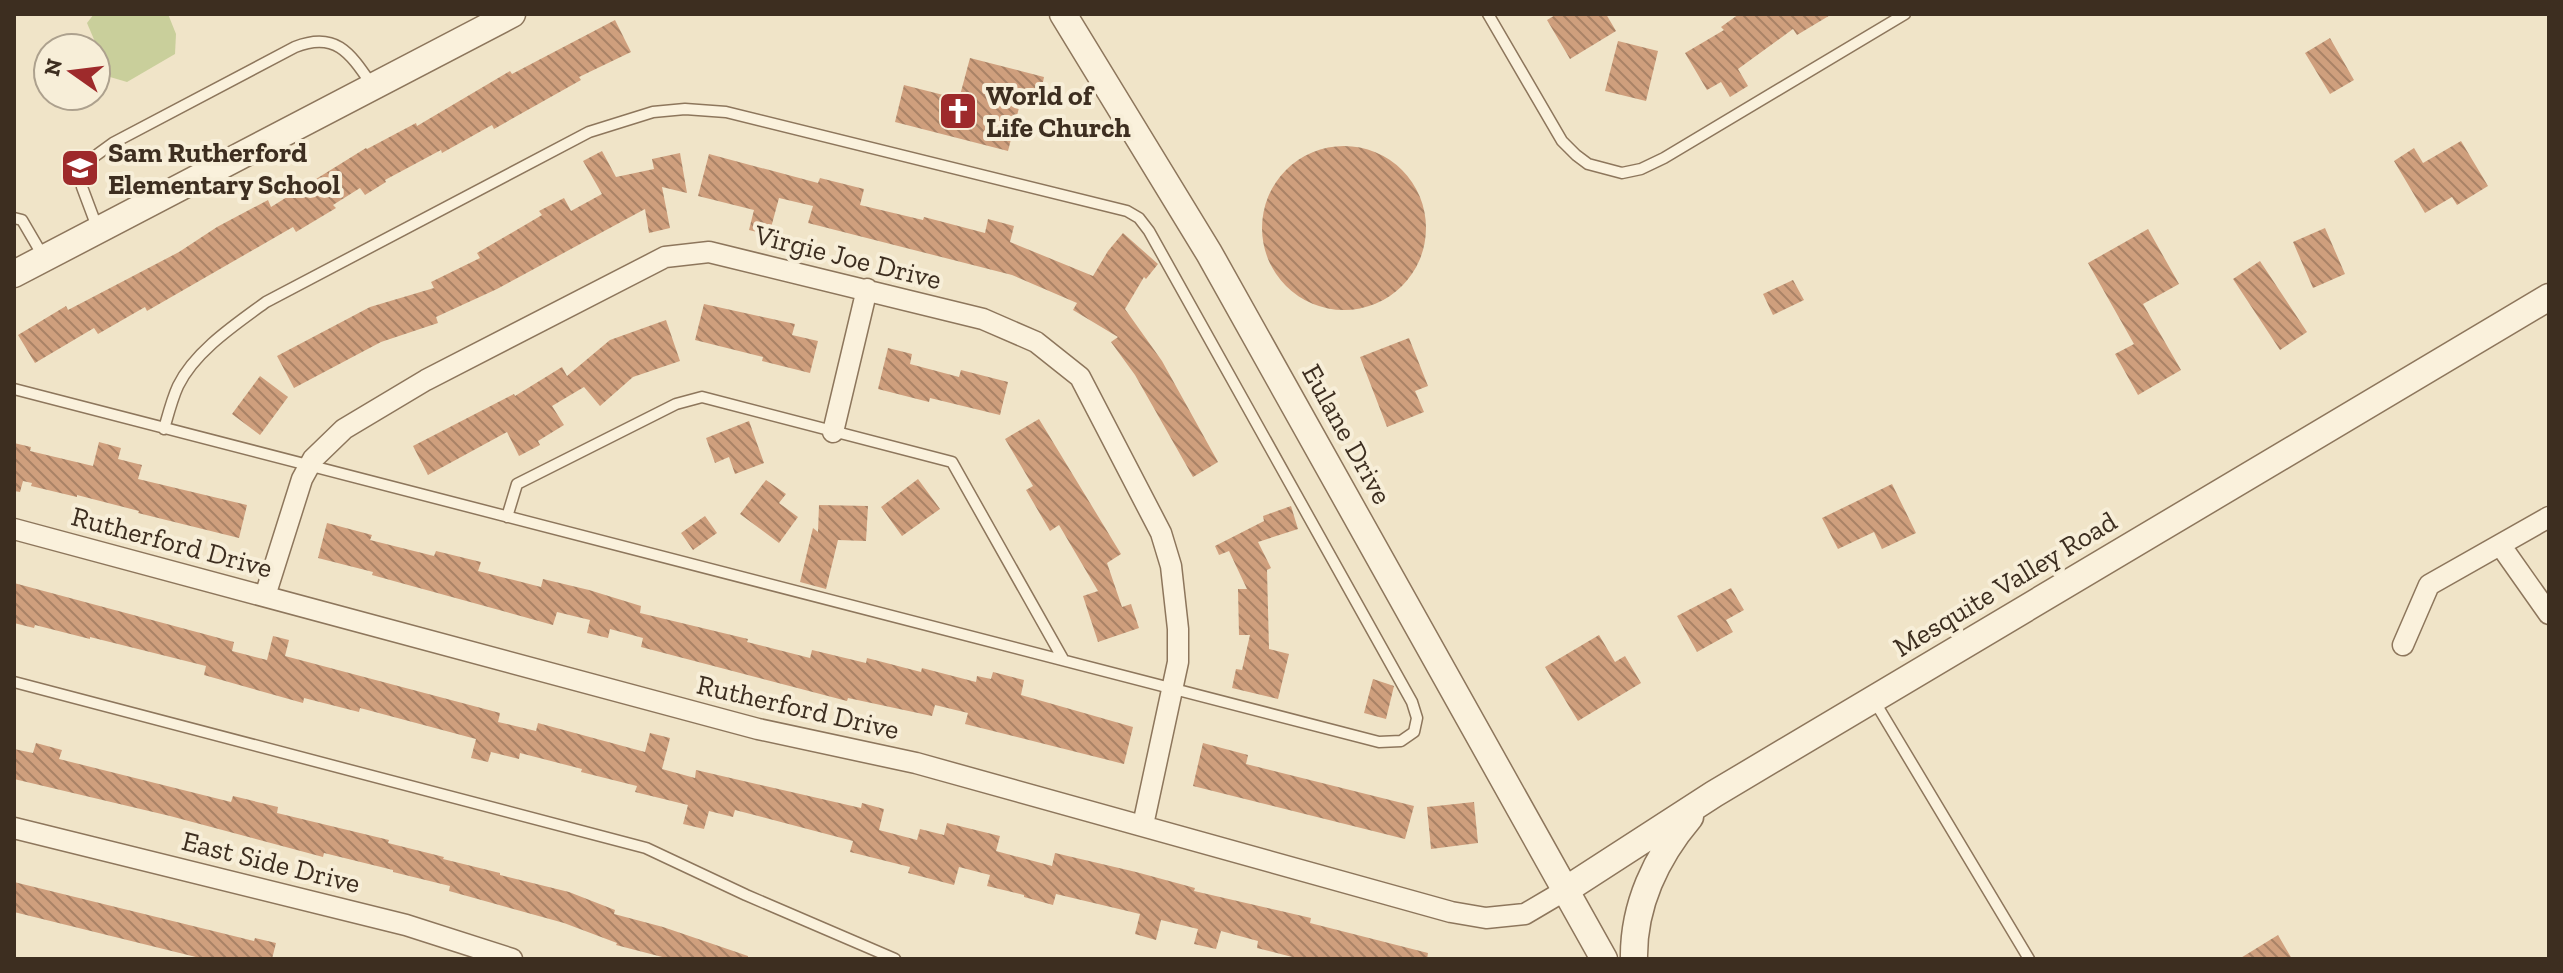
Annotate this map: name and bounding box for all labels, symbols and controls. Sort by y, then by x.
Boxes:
north arrow [32,32,112,112]
text: N [38,56,68,79]
place label: World of Life Church [986,79,1131,144]
church icon: World of Life Church [937,90,979,132]
place label: Sam Rutherford Elementary School [108,136,340,201]
school or university icon: Sam Rutherford Elementary School [59,147,101,189]
street label: Virgie Joe Drive [750,218,945,296]
street label: Eulane Drive [1295,358,1399,510]
street label: Rutherford Drive [68,499,276,585]
street label: Mesquite Valley Road [1887,504,2123,664]
street label: Rutherford Drive [694,668,902,746]
street label: East Side Drive [178,824,364,900]

